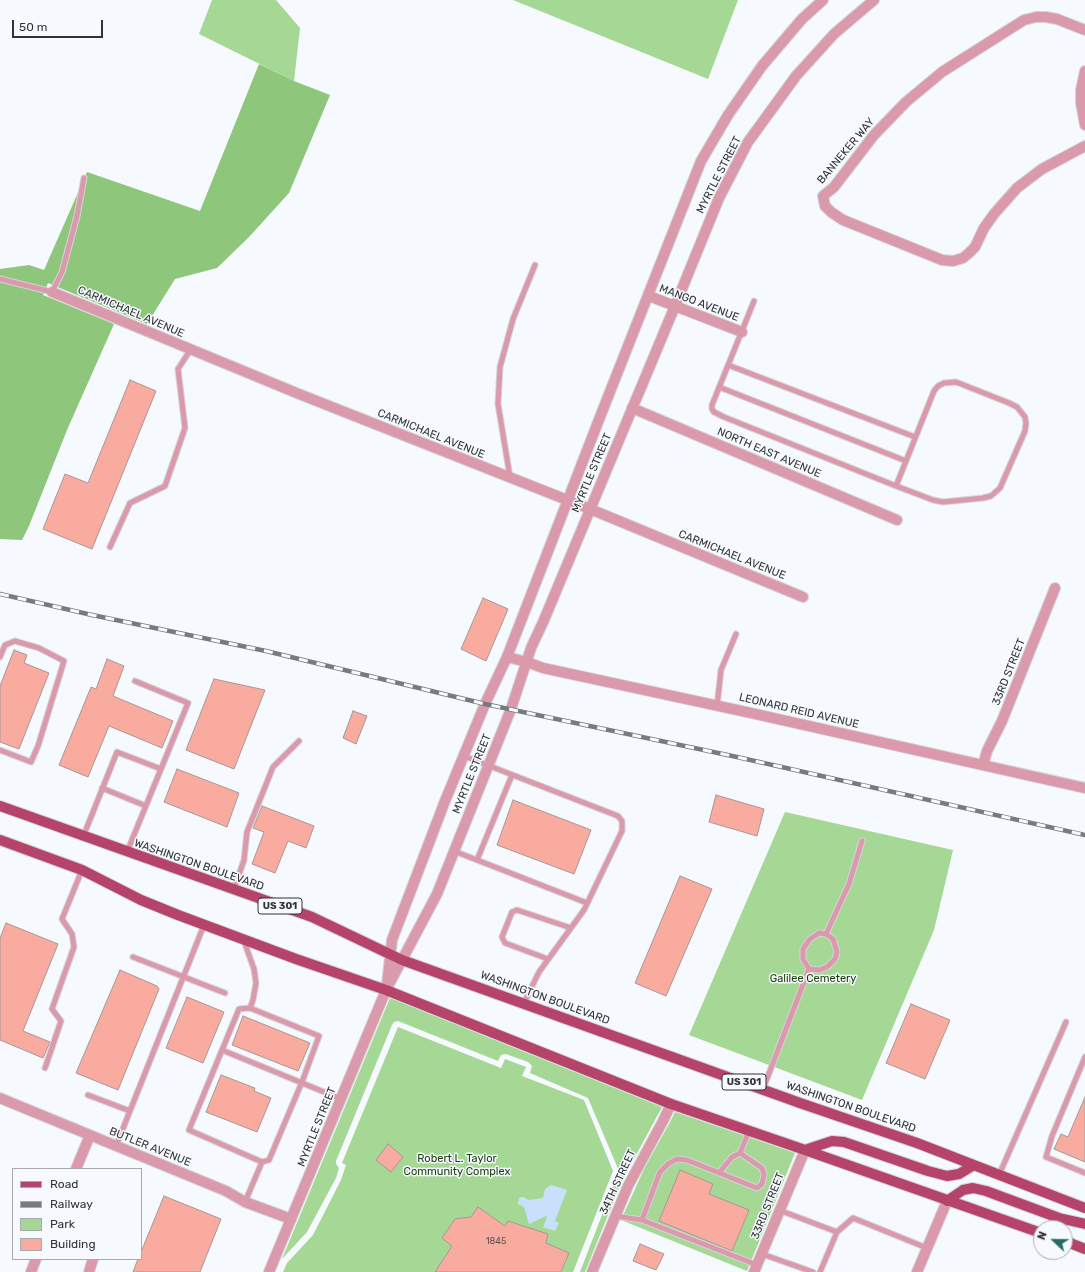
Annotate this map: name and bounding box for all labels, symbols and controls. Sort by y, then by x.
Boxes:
scale bar [14,12,105,38]
text: 50 m [19,20,47,34]
street label: BANNEKER WAY [815,115,877,187]
street label: MYRTLE STREET [694,134,744,216]
street label: MANGO AVENUE [657,282,741,324]
street label: CARMICHAEL AVENUE [76,284,186,340]
street label: CARMICHAEL AVENUE [375,406,487,462]
street label: NORTH EAST AVENUE [715,425,823,481]
street label: MYRTLE STREET [569,431,615,515]
street label: CARMICHAEL AVENUE [676,527,788,583]
street label: 33RD STREET [990,637,1028,707]
street label: LEONARD REID AVENUE [738,691,860,731]
street label: MYRTLE STREET [450,732,494,816]
street label: WASHINGTON BOULEVARD [132,837,266,893]
road number: US 301 [258,898,302,914]
street label: WASHINGTON BOULEVARD [479,968,611,1028]
park label: Galilee Cemetery [770,972,856,986]
road number: US 301 [722,1074,766,1090]
street label: WASHINGTON BOULEVARD [784,1079,918,1135]
street label: MYRTLE STREET [295,1085,339,1169]
street label: BUTLER AVENUE [107,1125,193,1169]
street label: 34TH STREET [597,1147,639,1217]
park label: Robert L. Taylor Community Complex [404,1152,510,1178]
legend [12,1168,142,1260]
street label: 33RD STREET [749,1171,787,1241]
text: Road [50,1177,78,1191]
text: Railway [50,1197,93,1211]
text: Park [50,1217,75,1231]
north arrow [1033,1220,1073,1260]
text: N [1035,1230,1050,1242]
house number: 1845 [486,1236,506,1246]
text: Building [50,1237,96,1251]

